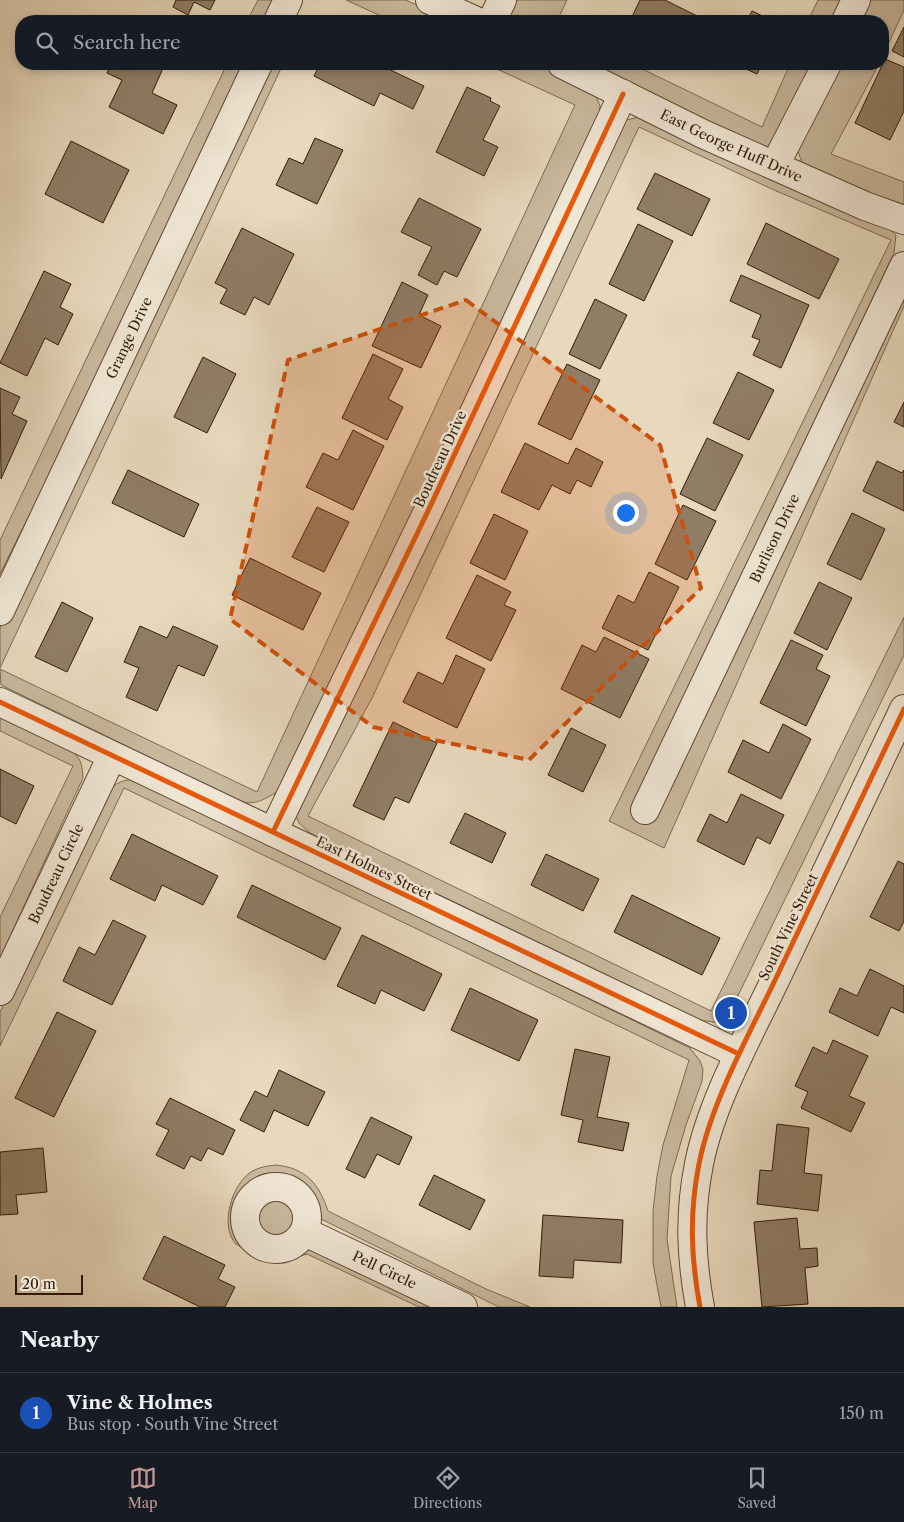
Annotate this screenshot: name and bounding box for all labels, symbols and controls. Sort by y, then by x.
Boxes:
search box [15,15,889,70]
icon: search [33,29,61,57]
text: Search here [73,31,181,54]
street label: East George Huff Drive [657,105,805,186]
street label: Grange Drive [102,294,156,382]
street label: Boudreau Drive [410,407,470,510]
street label: Burlison Drive [746,491,803,586]
your location [613,500,639,526]
street label: Boudreau Circle [24,820,88,927]
street label: East Holmes Street [313,832,435,904]
street label: South Vine Street [754,870,822,983]
pin: 1 [715,994,747,1032]
street label: Pell Circle [349,1247,420,1293]
scale bar [15,1272,82,1295]
text: 20 m [22,1275,56,1293]
text: Nearby [20,1327,99,1352]
text: Vine & Holmes [67,1391,213,1414]
text: 1 [32,1403,40,1423]
text: 150 m [839,1403,884,1423]
text: Bus stop · South Vine Street [67,1414,278,1434]
tab: Map [128,1464,158,1512]
tab: Directions [413,1464,482,1512]
tab: Saved [737,1464,776,1512]

